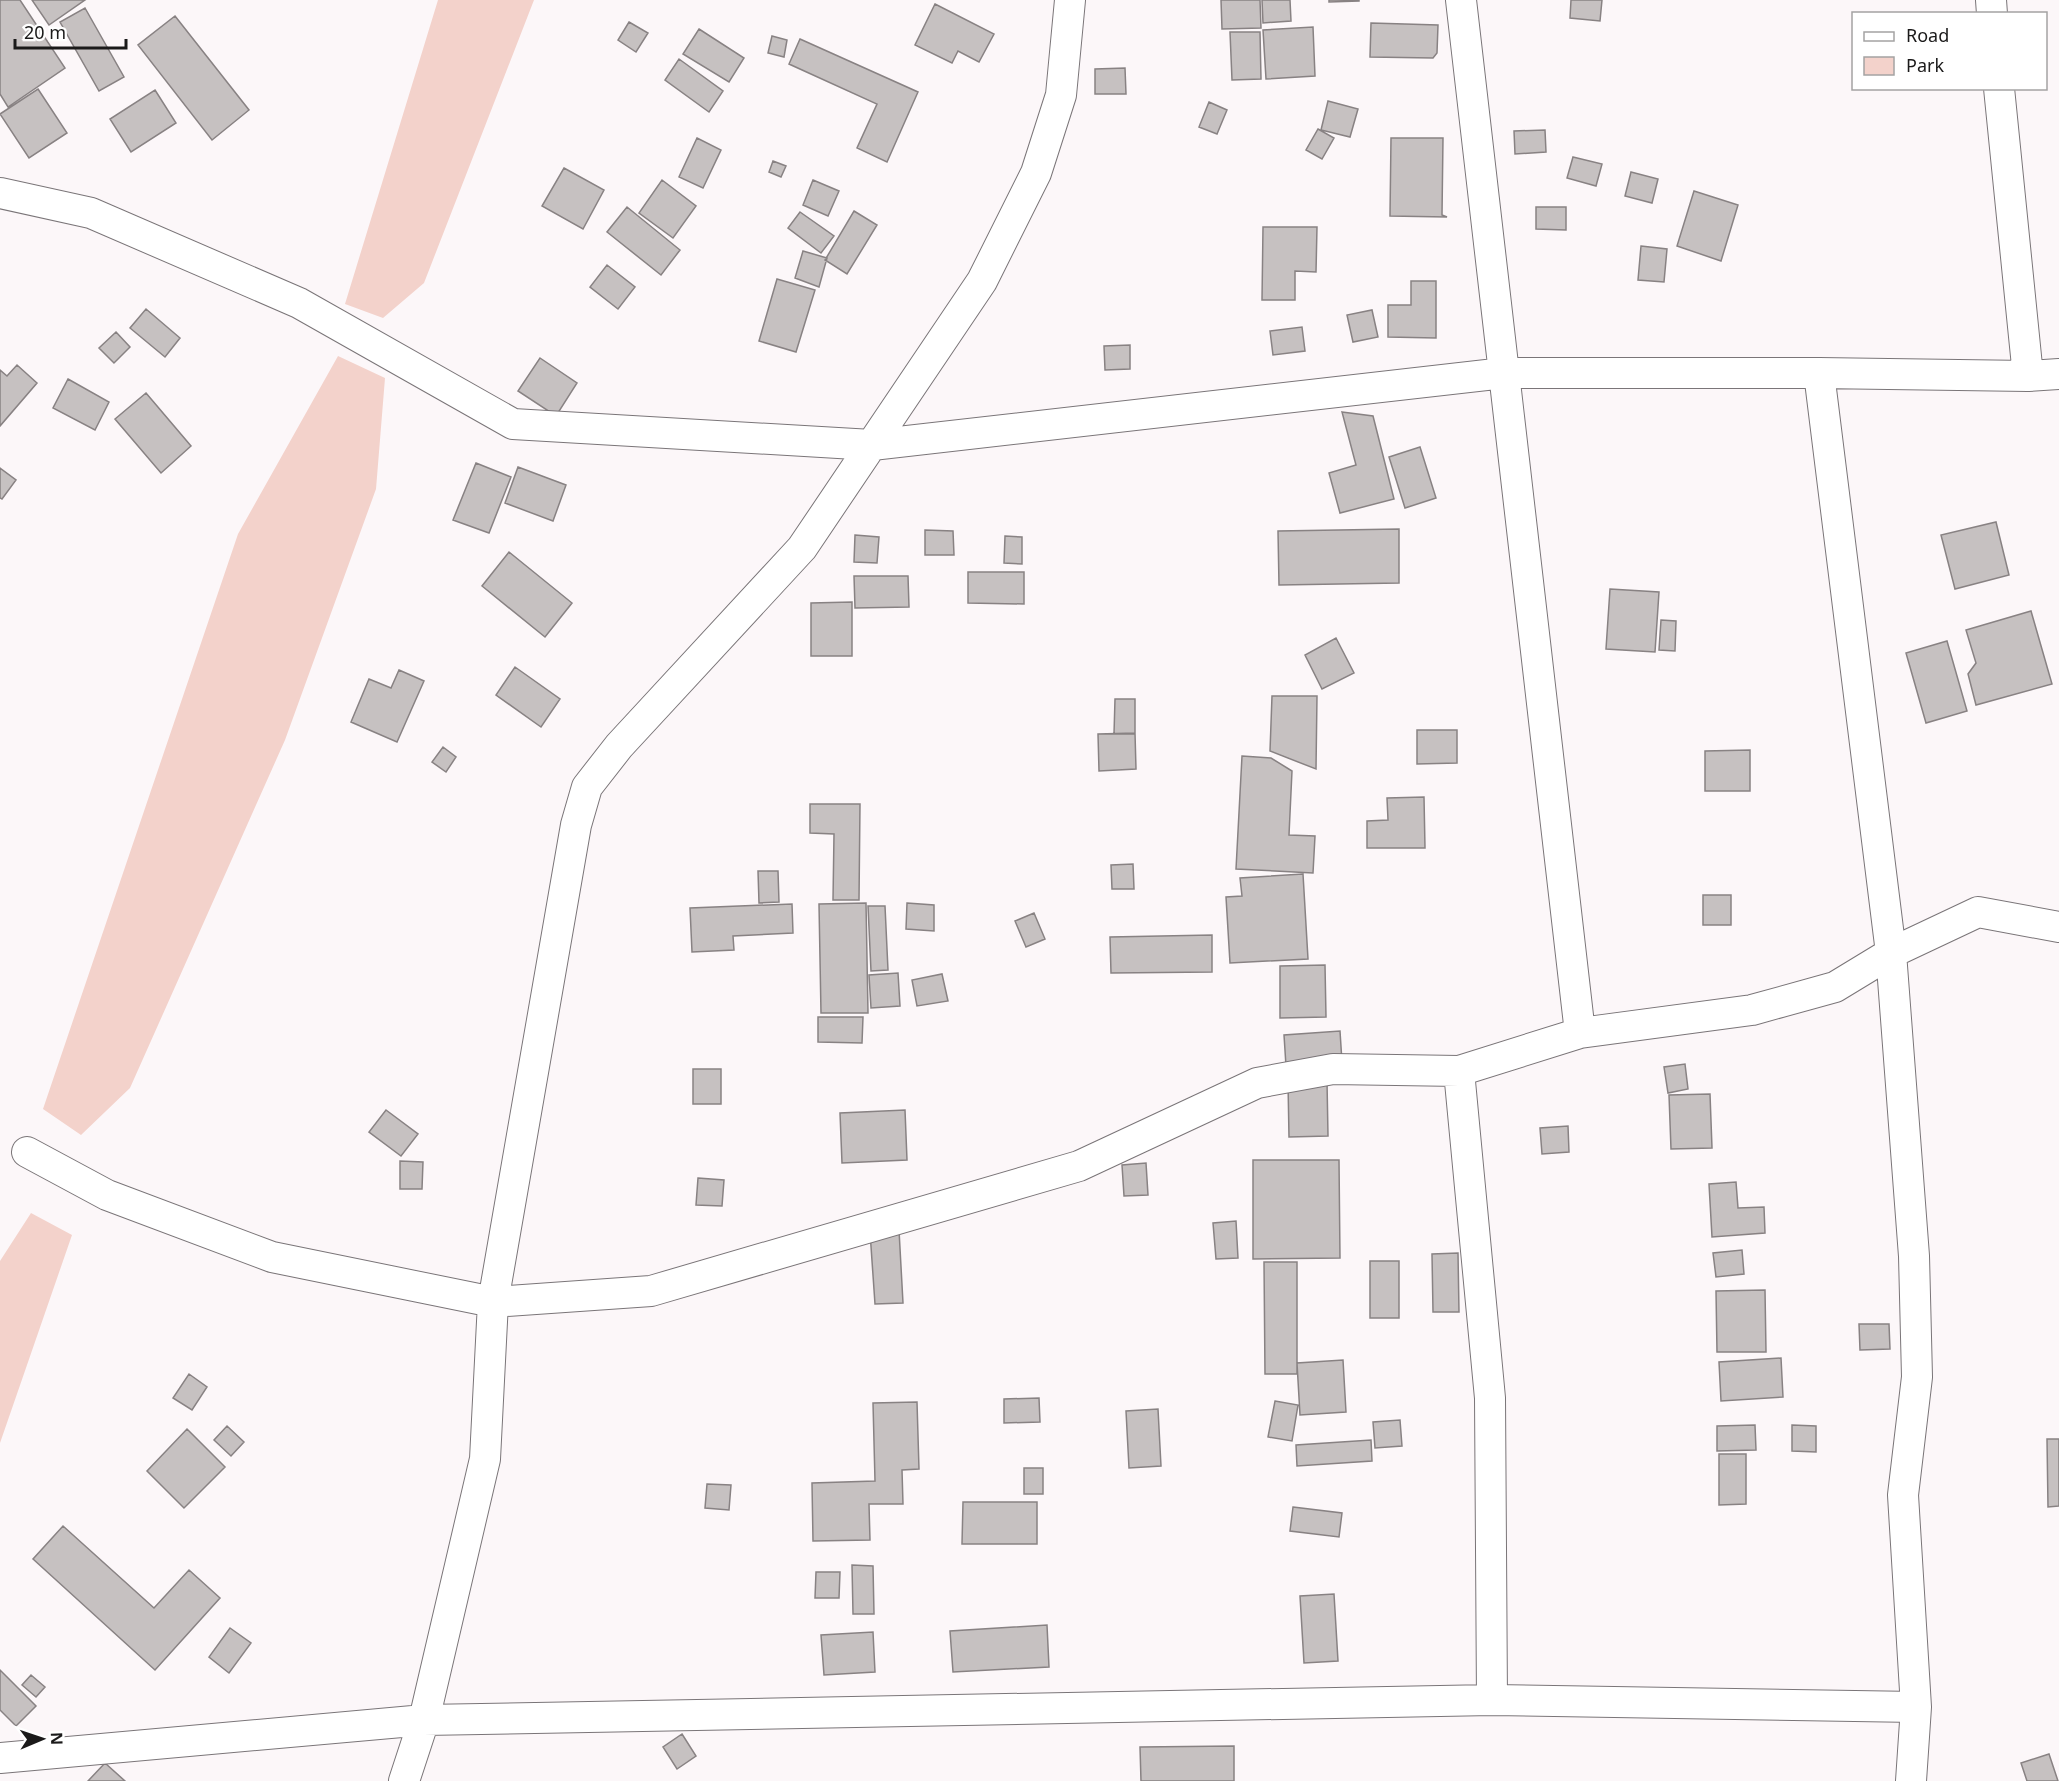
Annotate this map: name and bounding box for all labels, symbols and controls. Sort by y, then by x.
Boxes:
scale bar [15,12,126,50]
legend [1852,12,2047,90]
text: 20 m [24,20,66,44]
text: Road [1906,23,1949,47]
text: Park [1906,53,1944,77]
north arrow [12,1709,72,1769]
text: N [46,1732,68,1745]

